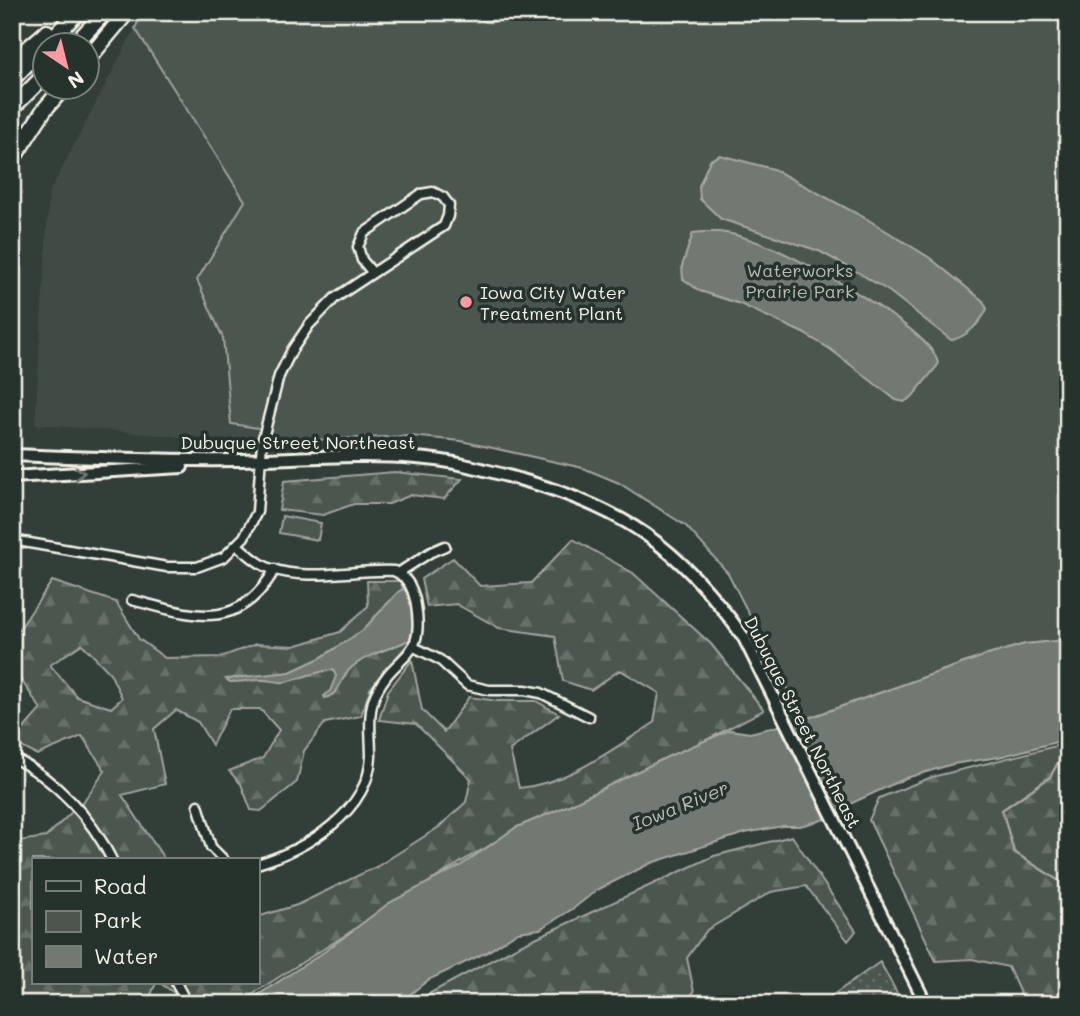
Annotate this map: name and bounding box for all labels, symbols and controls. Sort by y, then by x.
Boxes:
north arrow [32,32,102,102]
text: N [63,66,89,95]
park label: Waterworks Prairie Park [745,258,855,303]
place label: Iowa City Water Treatment Plant [480,280,626,325]
marker: Iowa City Water Treatment Plant [458,294,474,310]
street label: Dubuque Street Northeast [181,430,415,454]
one-way arrow [75,465,86,480]
street label: Dubuque Street Northeast [739,612,867,832]
water label: Iowa River [628,774,732,836]
legend [32,858,259,984]
text: Road [94,872,146,899]
text: Park [94,906,142,933]
text: Water [94,942,158,969]

